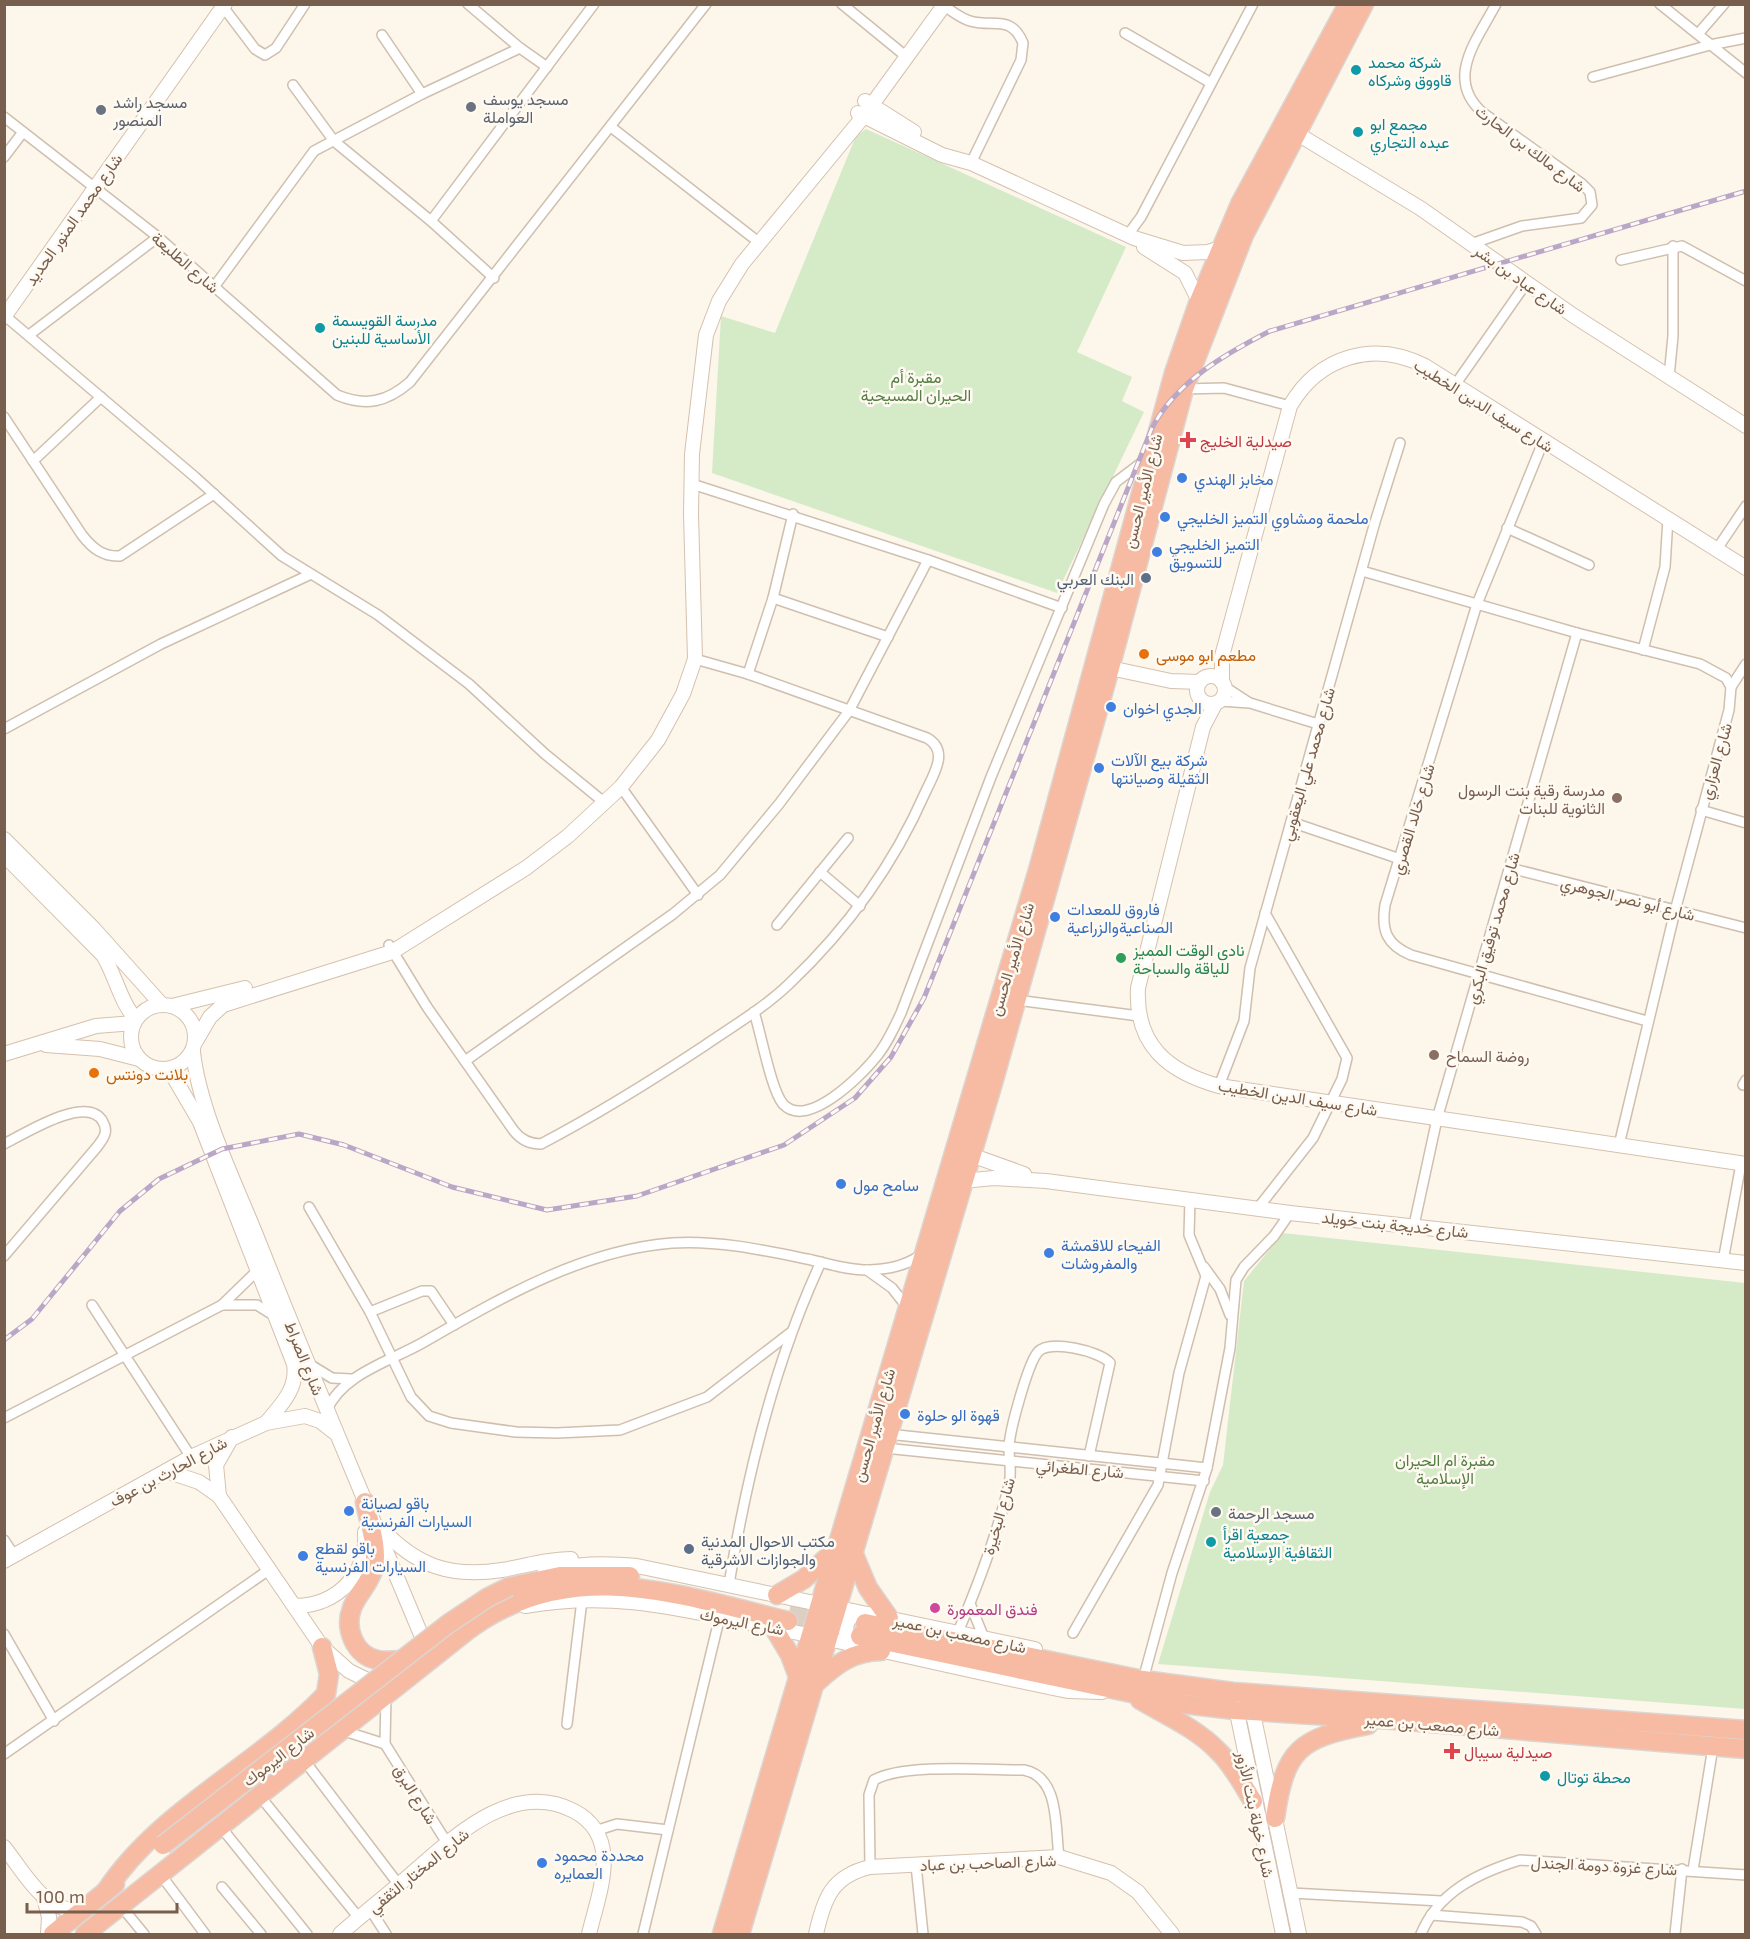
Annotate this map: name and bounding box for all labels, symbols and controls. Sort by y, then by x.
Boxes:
place label: شركة محمد قاووق وشركاه [1368,52,1452,91]
marker: شركة محمد قاووق وشركاه [1349,63,1363,77]
place label: مسجد يوسف العواملة [483,89,568,128]
place label: مسجد راشد المنصور [112,92,187,131]
marker: مسجد يوسف العواملة [464,100,478,114]
street label: شارع مالك بن الحارث [1470,100,1590,198]
marker: مسجد راشد المنصور [94,103,108,117]
place label: مجمع ابو عبده التجاري [1370,114,1449,156]
marker: مجمع ابو عبده التجاري [1351,125,1365,139]
street label: شارع محمد المنور الحديد [20,149,128,290]
street label: شارع الطليعة [146,228,224,299]
street label: شارع عباد بن بشر [1468,239,1571,321]
place label: مدرسة القويسمة الأساسية للبنين [332,310,437,349]
marker: مدرسة القويسمة الأساسية للبنين [313,321,327,335]
street label: شارع سيف الدين الخطيب [1409,354,1557,458]
park label: مقبرة أم الحيران المسيحية [861,367,971,406]
place label: صيدلية الخليج [1200,431,1292,453]
street label: شارع الأمير الحسن [1119,432,1168,551]
marker: صيدلية الخليج [1181,433,1195,447]
place label: مخابز الهندي [1194,469,1274,493]
marker: مخابز الهندي [1175,471,1189,485]
place label: ملحمة ومشاوي التميز الخليجي [1177,508,1369,532]
marker: ملحمة ومشاوي التميز الخليجي [1158,510,1172,524]
place label: التميز الخليجي للتسويق [1169,534,1260,573]
marker: التميز الخليجي للتسويق [1150,545,1164,559]
place label: البنك العربي [1057,569,1134,593]
marker: البنك العربي [1139,571,1153,585]
place label: مطعم ابو موسى [1156,645,1256,666]
marker: مطعم ابو موسى [1137,647,1151,661]
street label: شارع محمد علي اليعقوبي [1276,685,1343,844]
place label: الجدي اخوان [1123,698,1202,722]
marker: الجدي اخوان [1104,700,1118,714]
street label: شارع العزاري [1695,721,1740,803]
place label: شركة بيع الآلات الثقيلة وصيانتها [1111,750,1209,789]
marker: شركة بيع الآلات الثقيلة وصيانتها [1092,761,1106,775]
street label: شارع خالد القصري [1386,761,1443,878]
place label: مدرسة رقية بنت الرسول الثانوية للبنات [1458,780,1605,819]
marker: مدرسة رقية بنت الرسول الثانوية للبنات [1610,791,1624,805]
street label: شارع محمد توفيق البكري [1461,850,1528,1007]
street label: شارع أبو نصر الجوهري [1558,872,1697,929]
place label: فاروق للمعدات الصناعيةوالزراعية [1067,899,1173,938]
street label: شارع الأمير الحسن [985,900,1040,1019]
marker: فاروق للمعدات الصناعيةوالزراعية [1048,910,1062,924]
place label: نادي الوقت المميز للياقة والسباحة [1132,940,1245,979]
marker: نادي الوقت المميز للياقة والسباحة [1114,951,1128,965]
place label: روضة السماح [1446,1046,1530,1068]
marker: روضة السماح [1427,1048,1441,1062]
place label: بلانت دونتس [106,1064,188,1085]
marker: بلانت دونتس [87,1066,101,1080]
street label: شارع سيف الدين الخطيب [1217,1075,1379,1122]
place label: سامح مول [853,1175,919,1197]
marker: سامح مول [834,1177,848,1191]
street label: شارع خديجة بنت خويلد [1320,1207,1469,1244]
place label: الفيحاء للاقمشة والمفروشات [1061,1235,1161,1274]
marker: الفيحاء للاقمشة والمفروشات [1042,1246,1056,1260]
street label: شارع الصراط [279,1318,329,1399]
street label: شارع الأمير الحسن [848,1366,901,1485]
place label: قهوة الو حلوة [917,1405,1000,1426]
marker: قهوة الو حلوة [898,1407,912,1421]
street label: شارع الحارث بن عوف [106,1432,231,1513]
park label: مقبرة ام الحيران الإسلامية [1395,1450,1495,1489]
street label: شارع الطغرائي [1035,1455,1125,1486]
street label: شارع البخيرة [978,1475,1021,1558]
place label: باقو لصيانة السيارات الفرنسية [361,1493,472,1532]
place label: مسجد الرحمة [1228,1503,1314,1524]
marker: باقو لصيانة السيارات الفرنسية [342,1504,356,1518]
marker: مسجد الرحمة [1209,1505,1223,1519]
place label: جمعية اقرأ الثقافية الإسلامية [1223,1524,1332,1563]
place label: مكتب الاحوال المدنية والجوازات الاشرقية [701,1531,835,1570]
marker: جمعية اقرأ الثقافية الإسلامية [1204,1535,1218,1549]
place label: باقو لقطع السيارات الفرنسية [315,1538,426,1577]
marker: مكتب الاحوال المدنية والجوازات الاشرقية [682,1542,696,1556]
marker: باقو لقطع السيارات الفرنسية [296,1549,310,1563]
place label: فندق المعمورة [947,1599,1037,1620]
marker: فندق المعمورة [928,1601,942,1615]
street label: شارع اليرموك [698,1604,786,1641]
street label: شارع مصعب بن عمير [890,1609,1028,1659]
street label: شارع مصعب بن عمير [1362,1709,1500,1742]
street label: شارع اليرموك [239,1722,319,1792]
place label: صيدلية سيبال [1464,1742,1552,1762]
marker: صيدلية سيبال [1445,1744,1459,1758]
street label: شارع خولة بنت الأزور [1230,1748,1279,1880]
street label: شارع البرق [388,1761,442,1829]
place label: محطة توتال [1557,1767,1631,1788]
marker: محطة توتال [1538,1769,1552,1783]
street label: شارع المختار الثقفي [364,1824,475,1920]
place label: محددة محمود العمايره [554,1845,644,1884]
street label: شارع الصاحب بن عباد [919,1850,1057,1877]
street label: شارع غزوة دومة الجندل [1530,1852,1678,1881]
marker: محددة محمود العمايره [535,1856,549,1870]
scale bar [27,1876,177,1914]
text: 100 m [36,1885,85,1907]

